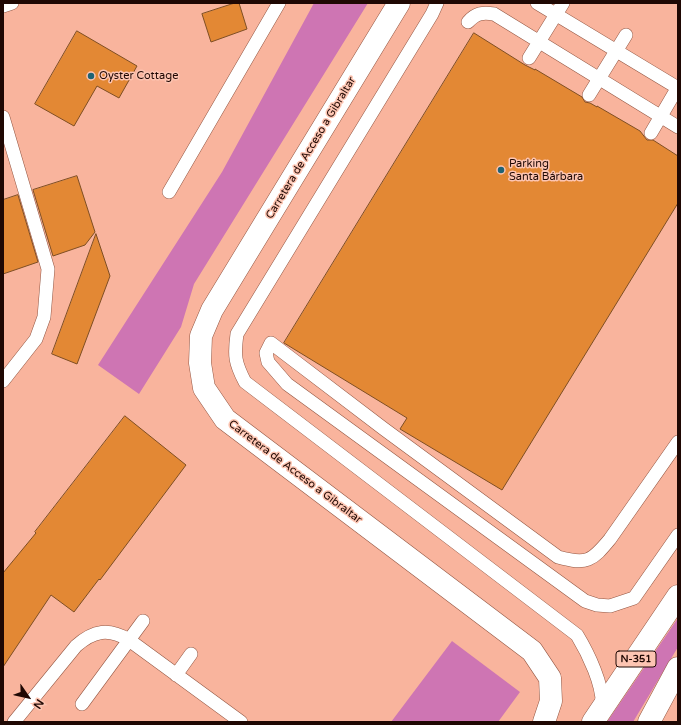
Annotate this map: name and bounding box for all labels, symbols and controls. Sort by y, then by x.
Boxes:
place label: Oyster Cottage [99,69,178,83]
marker: Oyster Cottage [86,71,96,81]
street label: Carretera de Acceso a Gibraltar [263,75,359,221]
place label: Parking Santa Bárbara [509,157,583,183]
marker: Parking Santa Bárbara [496,165,506,175]
street label: Carretera de Acceso a Gibraltar [226,418,364,526]
road number: N-351 [616,651,656,667]
north arrow [8,677,48,717]
text: N [31,697,46,711]

